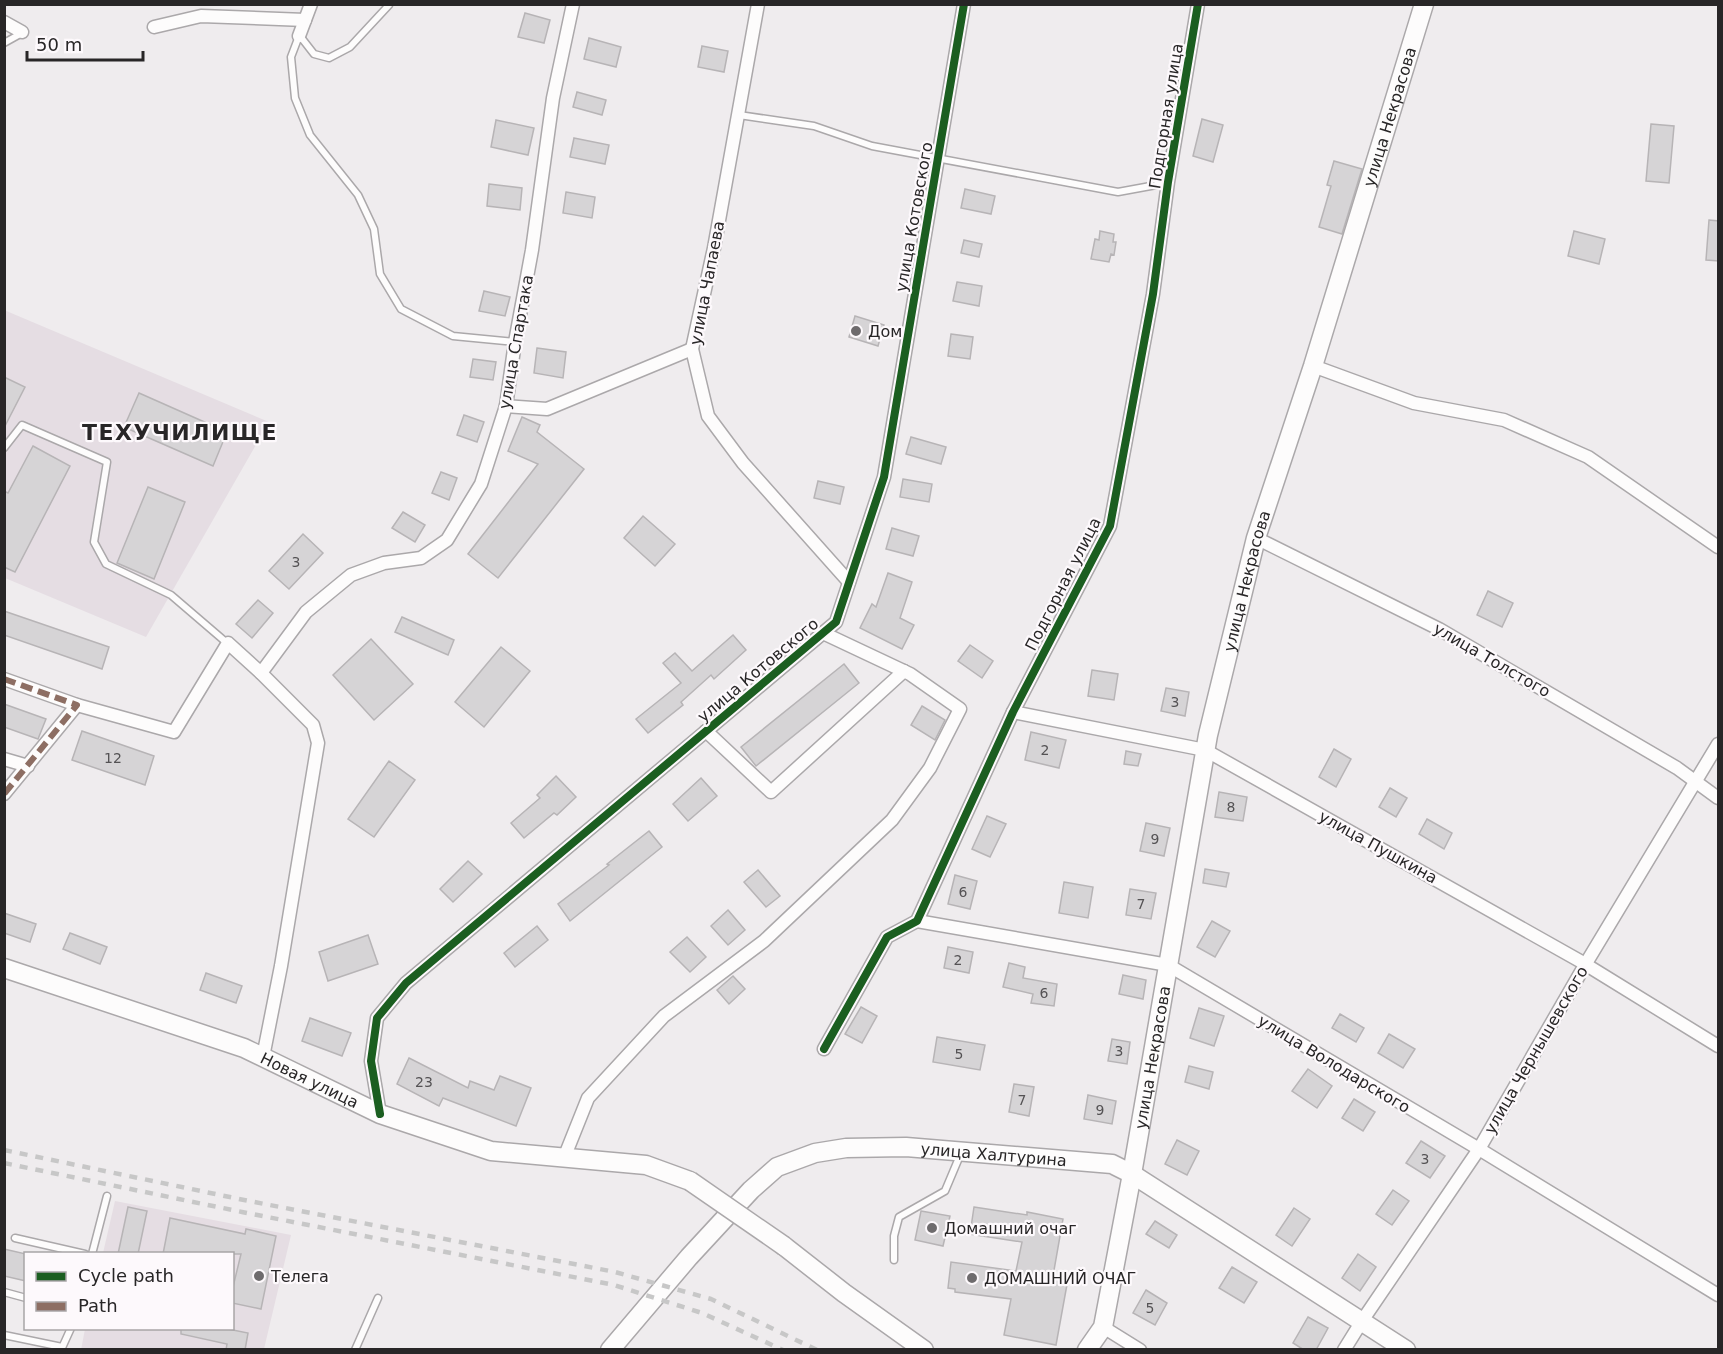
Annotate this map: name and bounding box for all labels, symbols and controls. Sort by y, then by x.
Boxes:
scale bar [27,24,142,62]
text: 50 m [36,34,82,55]
street label: Подгорная улица [1145,42,1187,190]
street label: улица Некрасова [1359,44,1420,189]
street label: улица Котовского [891,140,937,294]
street label: улица Чапаева [686,219,728,347]
street label: улица Спартака [495,273,537,411]
place label: Дом [868,322,902,341]
marker: Дом [849,324,863,338]
district label: ТЕХУЧИЛИЩЕ [82,420,278,445]
street label: улица Некрасова [1219,508,1274,654]
street label: Подгорная улица [1021,514,1105,654]
house number: 3 [292,554,300,570]
street label: улица Котовского [694,614,822,726]
street label: улица Толстого [1430,619,1554,701]
house number: 3 [1171,694,1179,710]
house number: 2 [1041,742,1049,758]
house number: 12 [104,750,122,766]
house number: 8 [1227,799,1235,815]
street label: улица Пушкина [1316,807,1440,887]
house number: 9 [1151,831,1159,847]
house number: 6 [959,884,968,900]
house number: 7 [1137,896,1145,912]
house number: 2 [954,952,962,968]
street label: улица Чернышевского [1480,963,1592,1137]
street label: улица Некрасова [1130,984,1174,1131]
house number: 6 [1040,985,1049,1001]
street label: улица Володарского [1254,1011,1414,1117]
house number: 3 [1115,1043,1123,1059]
house number: 5 [955,1046,963,1062]
street label: Новая улица [258,1048,362,1112]
house number: 23 [415,1074,433,1090]
house number: 7 [1018,1092,1026,1108]
house number: 9 [1096,1102,1104,1118]
street label: улица Халтурина [920,1139,1068,1170]
house number: 3 [1421,1151,1429,1167]
place label: Домашний очаг [944,1219,1077,1238]
marker: Домашний очаг [925,1221,939,1235]
legend [24,1252,234,1330]
text: Cycle path [78,1265,174,1286]
place label: Телега [270,1267,329,1286]
marker: Телега [252,1269,266,1283]
place label: ДОМАШНИЙ ОЧАГ [984,1269,1136,1288]
marker: ДОМАШНИЙ ОЧАГ [965,1271,979,1285]
text: Path [78,1295,118,1316]
house number: 5 [1146,1300,1154,1316]

